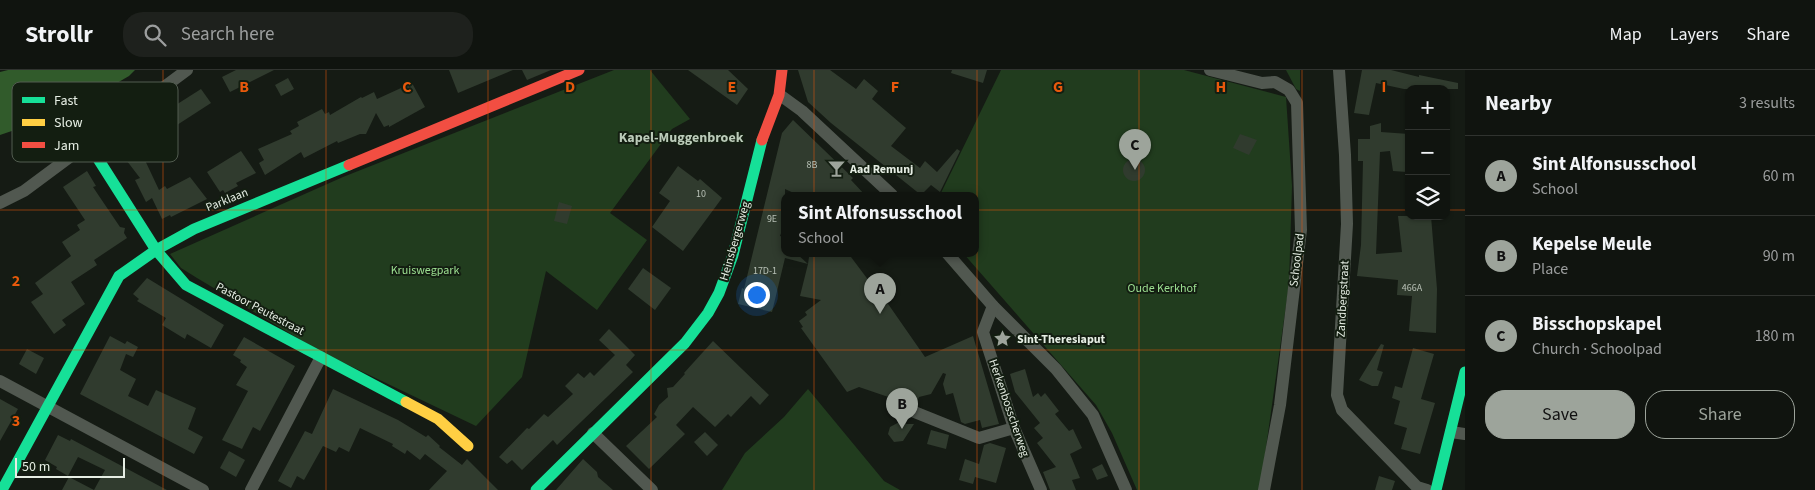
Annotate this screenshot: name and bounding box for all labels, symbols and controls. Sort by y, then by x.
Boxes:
search box [123,12,473,57]
text: Strollr [25,17,93,52]
icon: search [141,21,169,49]
text: Search here [181,21,274,48]
text: Map [1610,22,1642,47]
text: Layers [1670,22,1719,47]
text: Share [1747,22,1790,47]
text: B [239,76,249,98]
text: C [402,76,412,98]
text: D [565,76,575,98]
text: E [728,76,736,98]
text: F [891,76,899,98]
text: G [1053,76,1063,98]
text: H [1216,76,1226,98]
text: I [1382,76,1386,98]
legend [12,82,178,162]
map controls [1405,85,1450,220]
button: + [1405,85,1450,130]
text: Nearby [1485,88,1552,118]
text: Fast [54,91,78,111]
text: 3 results [1739,92,1795,114]
text: Slow [54,113,83,133]
district label: Kapel-Muggenbroek [619,128,744,148]
pin: C [1119,129,1151,170]
button: − [1405,130,1450,175]
text: Jam [54,136,79,156]
text: Sint Alfonsusschool [1532,151,1696,178]
house number: 8B [807,158,818,172]
bar icon: Aad Remunj [826,159,846,179]
place label: Aad Remunj [849,161,913,178]
text: A [1496,165,1506,187]
text: 60 m [1763,165,1795,187]
button: layers [1405,175,1450,220]
text: School [1532,178,1578,200]
street label: Parklaan [203,184,251,216]
house number: 10 [696,187,706,201]
popup [781,192,979,257]
street label: Heinsbergerweg [716,199,754,283]
text: Sint Alfonsusschool [798,200,962,227]
house number: 9E [767,212,777,226]
text: School [798,227,844,249]
text: Kepelse Meule [1532,231,1652,258]
street label: Schoolpad [1285,232,1309,288]
text: B [1496,245,1506,267]
text: 90 m [1763,245,1795,267]
text: Place [1532,258,1568,280]
street label: Zandbergstraat [1332,260,1354,338]
park label: Kruiswegpark [391,262,459,279]
house number: 17D-1 [753,264,777,278]
text: 2 [12,270,20,292]
pin: A [864,273,896,314]
street label: Pastoor Peutestraat [213,278,307,340]
park label: Oude Kerkhof [1128,280,1197,297]
house number: 466A [1402,281,1423,295]
your location [744,282,770,308]
text: Bisschopskapel [1532,311,1661,338]
text: C [1496,325,1506,347]
text: 180 m [1755,325,1795,347]
place icon: Sint-Theresiaput [993,329,1013,349]
place label: Sint-Theresiaput [1017,331,1106,348]
text: Church · Schoolpad [1532,338,1662,360]
street label: Herkenbosscherweg [984,357,1034,459]
pin: B [886,388,918,429]
button: Save [1485,390,1635,439]
button: Share [1645,390,1795,439]
text: 3 [12,410,20,432]
scale bar [15,455,125,478]
text: 50 m [22,457,50,477]

